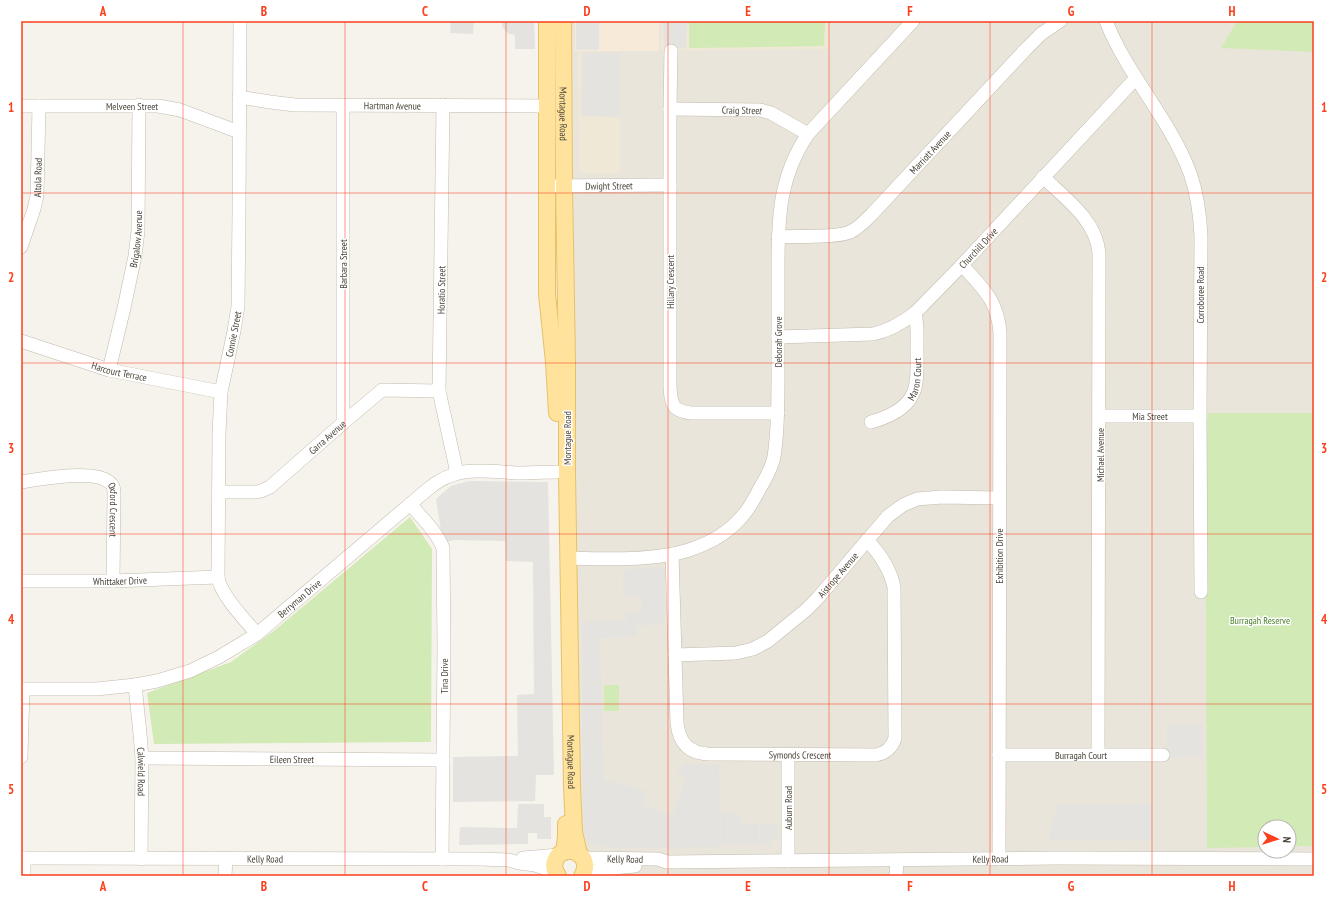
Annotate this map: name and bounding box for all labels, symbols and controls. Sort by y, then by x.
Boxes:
text: A [99,3,107,20]
text: B [261,3,267,20]
text: C [422,3,428,20]
text: D [584,3,591,20]
text: E [745,3,751,20]
text: F [907,3,913,20]
text: G [1068,3,1075,20]
text: H [1229,3,1236,20]
street label: Montague Road [556,87,570,141]
text: 1 [8,99,14,116]
street label: Hartman Avenue [364,99,421,113]
text: 1 [1321,99,1327,116]
street label: Melveen Street [106,100,158,113]
street label: Craig Street [722,104,764,117]
street label: Marriott Avenue [907,128,954,177]
street label: Altola Road [31,158,45,197]
street label: Dwight Street [585,179,633,193]
street label: Brigalow Avenue [127,210,145,269]
street label: Churchill Drive [956,225,1001,271]
street label: Barbara Street [337,239,350,289]
street label: Hillary Crescent [664,255,677,309]
street label: Horatio Street [435,265,448,314]
street label: Corroboree Road [1194,266,1207,324]
text: 2 [8,269,14,286]
text: 2 [1321,269,1327,286]
street label: Connie Street [223,310,244,358]
street label: Deborah Grove [772,316,785,368]
street label: Maron Court [905,358,924,403]
street label: Harcourt Terrace [90,359,148,384]
street label: Mia Street [1132,410,1168,423]
street label: Montague Road [561,411,574,465]
street label: Garra Avenue [306,417,349,457]
street label: Michael Avenue [1094,428,1107,482]
text: 3 [8,440,14,457]
text: 3 [1321,440,1327,457]
street label: Oxford Crescent [105,480,120,537]
street label: Exhibition Drive [993,528,1006,584]
street label: Aistrope Avenue [815,550,861,600]
street label: Whittaker Drive [93,574,147,588]
street label: Berryman Drive [275,576,324,621]
text: 4 [8,611,15,628]
text: 4 [1321,611,1328,628]
park label: Burragah Reserve [1230,614,1290,627]
street label: Tina Drive [438,658,451,694]
street label: Montague Road [564,735,578,789]
street label: Calwield Road [134,747,148,796]
street label: Symonds Crescent [769,748,832,762]
street label: Burragah Court [1055,749,1107,762]
street label: Eileen Street [270,753,314,766]
text: 5 [8,781,14,798]
text: 5 [1321,781,1327,798]
street label: Auburn Road [782,786,795,830]
north arrow [1257,819,1297,859]
text: N [1280,836,1294,843]
street label: Kelly Road [247,852,283,866]
street label: Kelly Road [607,852,643,866]
street label: Kelly Road [972,852,1009,866]
text: A [99,878,107,895]
text: B [261,878,267,895]
text: C [422,878,428,895]
text: D [584,878,591,895]
text: E [745,878,751,895]
text: F [907,878,913,895]
text: G [1068,878,1075,895]
text: H [1229,878,1236,895]

